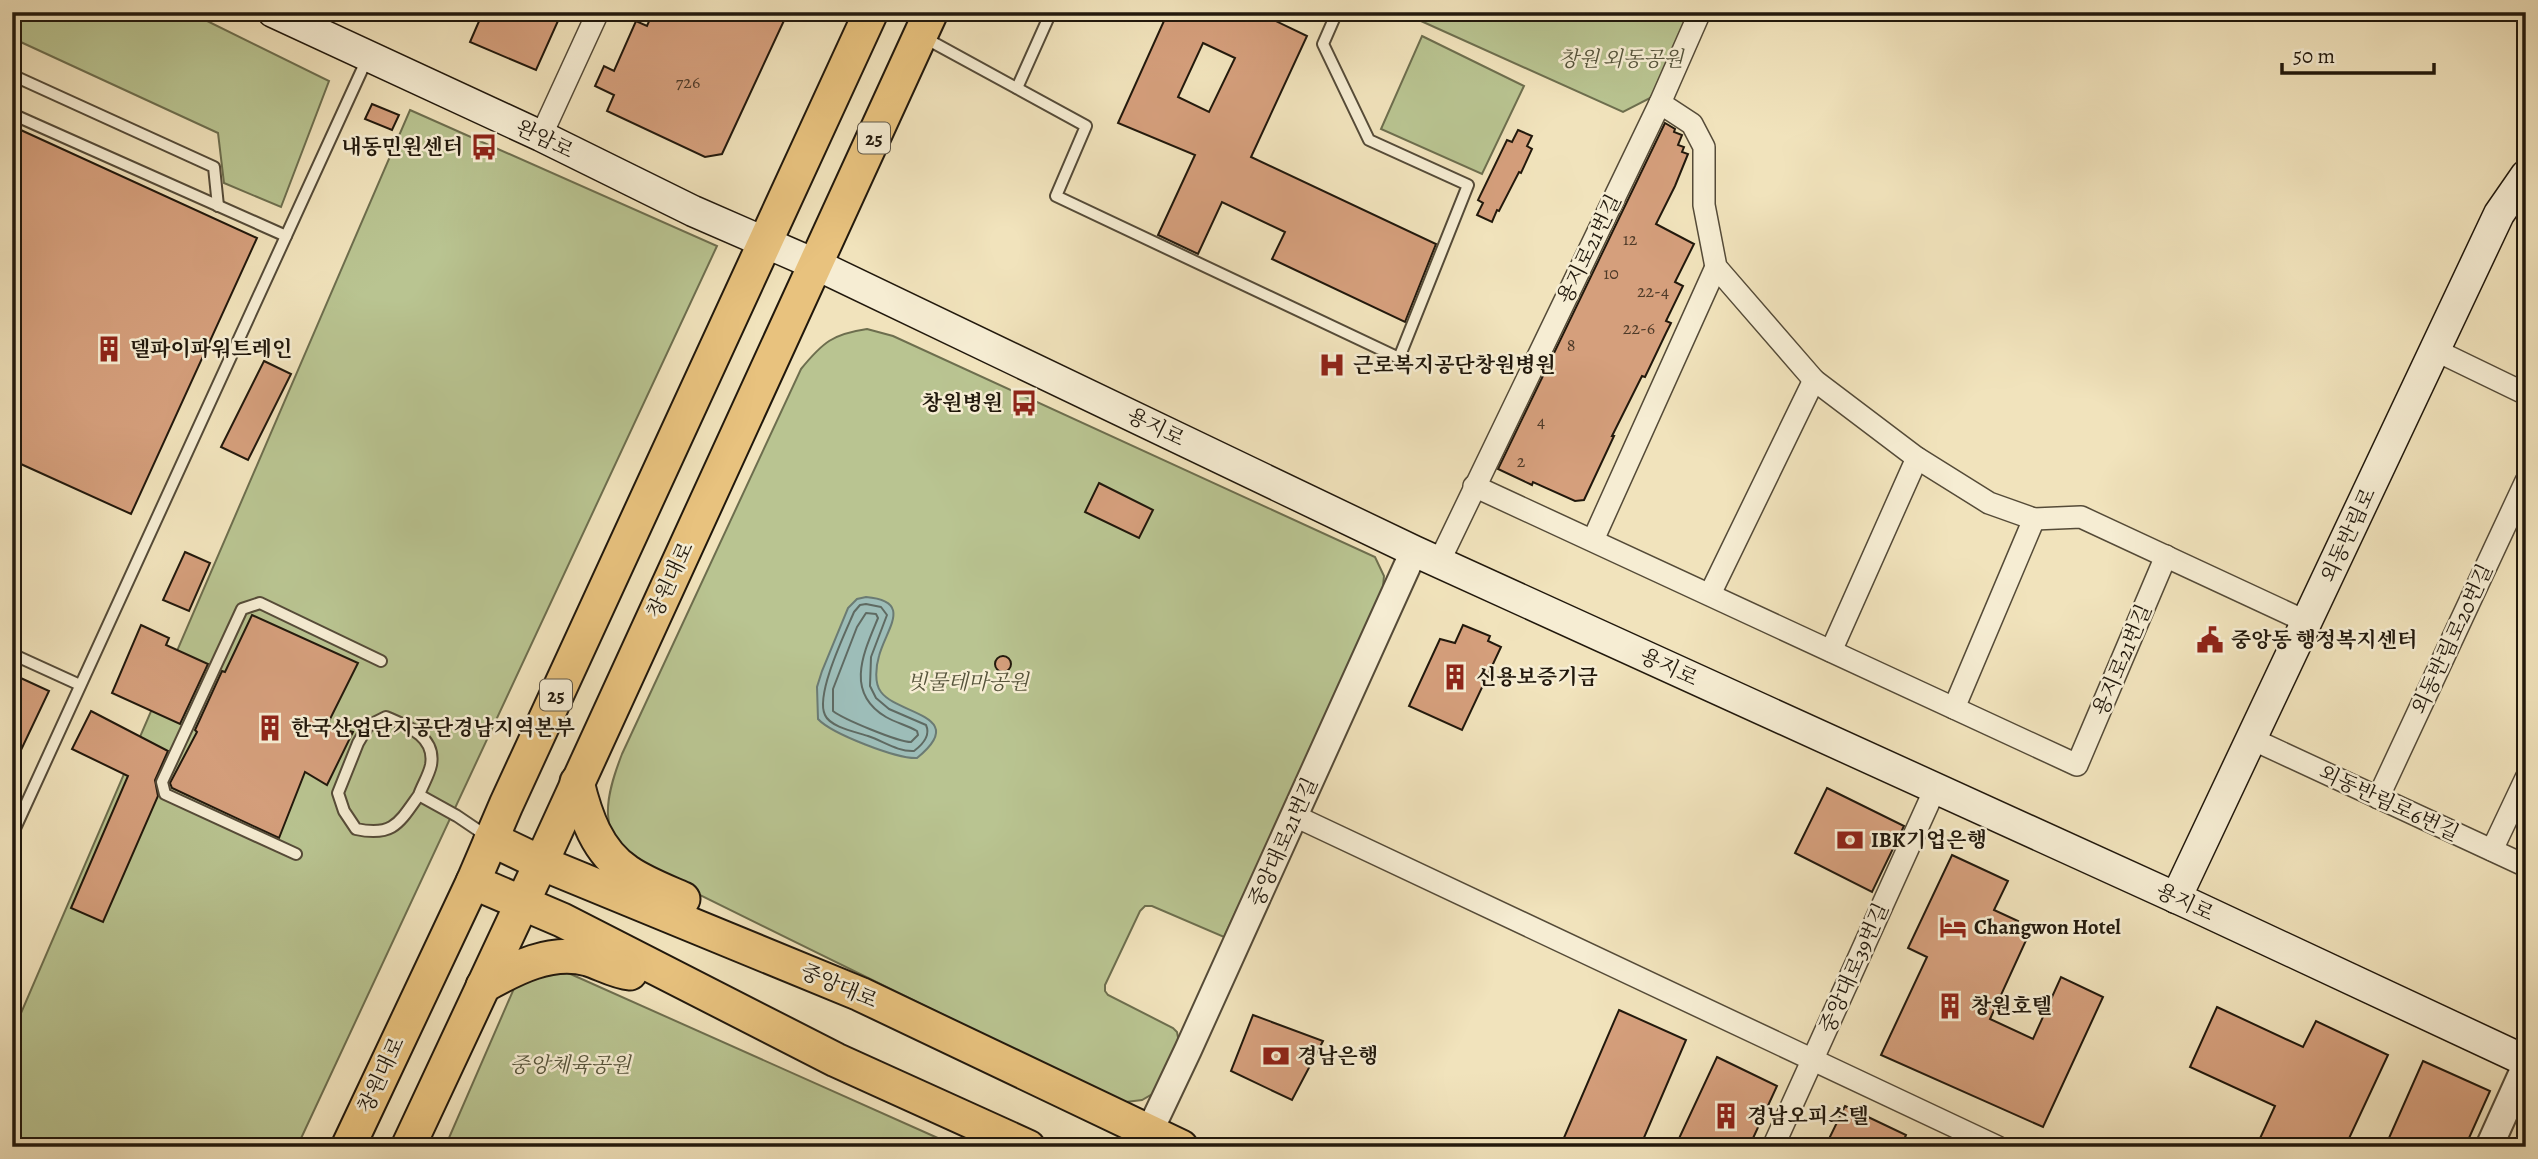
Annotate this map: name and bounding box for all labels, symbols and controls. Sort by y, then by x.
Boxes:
scale bar [2282,32,2435,76]
text: 50 m [2293,42,2335,70]
park label: 창원 외동공원 [1558,45,1685,73]
house number: 726 [676,70,700,94]
street label: 완암로 [512,113,578,165]
road number: 25 [858,122,890,154]
bus stop icon: 내동민원센터 [469,132,499,162]
place label: 내동민원센터 [341,133,463,161]
street label: 용지로21번길 [1550,190,1628,308]
house number: 12 [1623,227,1638,251]
house number: 10 [1603,261,1619,285]
house number: 22-4 [1637,279,1669,303]
house number: 22-6 [1623,316,1655,340]
house number: 8 [1567,333,1575,357]
building icon: 델파이파워트레인 [94,334,124,364]
place label: 델파이파워트레인 [130,335,292,363]
hospital icon: 근로복지공단창원병원 [1317,350,1347,380]
place label: 근로복지공단창원병원 [1353,351,1556,379]
bus stop icon: 창원병원 [1009,388,1039,418]
place label: 창원병원 [922,389,1003,417]
street label: 용지로 [1123,401,1189,453]
house number: 4 [1537,409,1545,433]
house number: 2 [1517,449,1526,473]
street label: 외동반림로 [2314,483,2382,587]
street label: 창원대로 [640,537,700,623]
street label: 외동반림로20번길 [2405,559,2499,719]
street label: 용지로21번길 [2086,600,2158,720]
public building icon: 중앙동 행정복지센터 [2195,625,2225,655]
place label: 중앙동 행정복지센터 [2231,626,2417,654]
street label: 용지로 [1636,641,1702,693]
building icon: 신용보증기금 [1440,662,1470,692]
place label: 신용보증기금 [1476,663,1598,691]
park label: 빗물테마공원 [907,668,1031,696]
road number: 25 [540,680,572,710]
building icon: 한국산업단지공단경남지역본부 [255,713,285,743]
place label: 한국산업단지공단경남지역본부 [291,714,575,742]
street label: 외동반림로6번길 [2314,758,2464,848]
street label: 중앙대로21번길 [1242,773,1324,911]
bank icon: IBK기업은행 [1835,825,1865,855]
place label: IBK기업은행 [1871,826,1987,854]
street label: 용지로 [2152,876,2218,928]
street label: 중앙대로39번길 [1813,898,1895,1038]
hotel icon: Changwon Hotel [1938,912,1968,942]
place label: Changwon Hotel [1974,913,2121,941]
street label: 중앙대로 [796,957,882,1015]
building icon: 창원호텔 [1935,991,1965,1021]
place label: 창원호텔 [1971,992,2052,1020]
street label: 창원대로 [351,1032,411,1118]
bank icon: 경남은행 [1261,1041,1291,1071]
place label: 경남은행 [1297,1042,1378,1070]
park label: 중앙체육공원 [509,1051,633,1079]
building icon: 경남오피스텔 [1711,1101,1741,1131]
place label: 경남오피스텔 [1747,1102,1869,1130]

